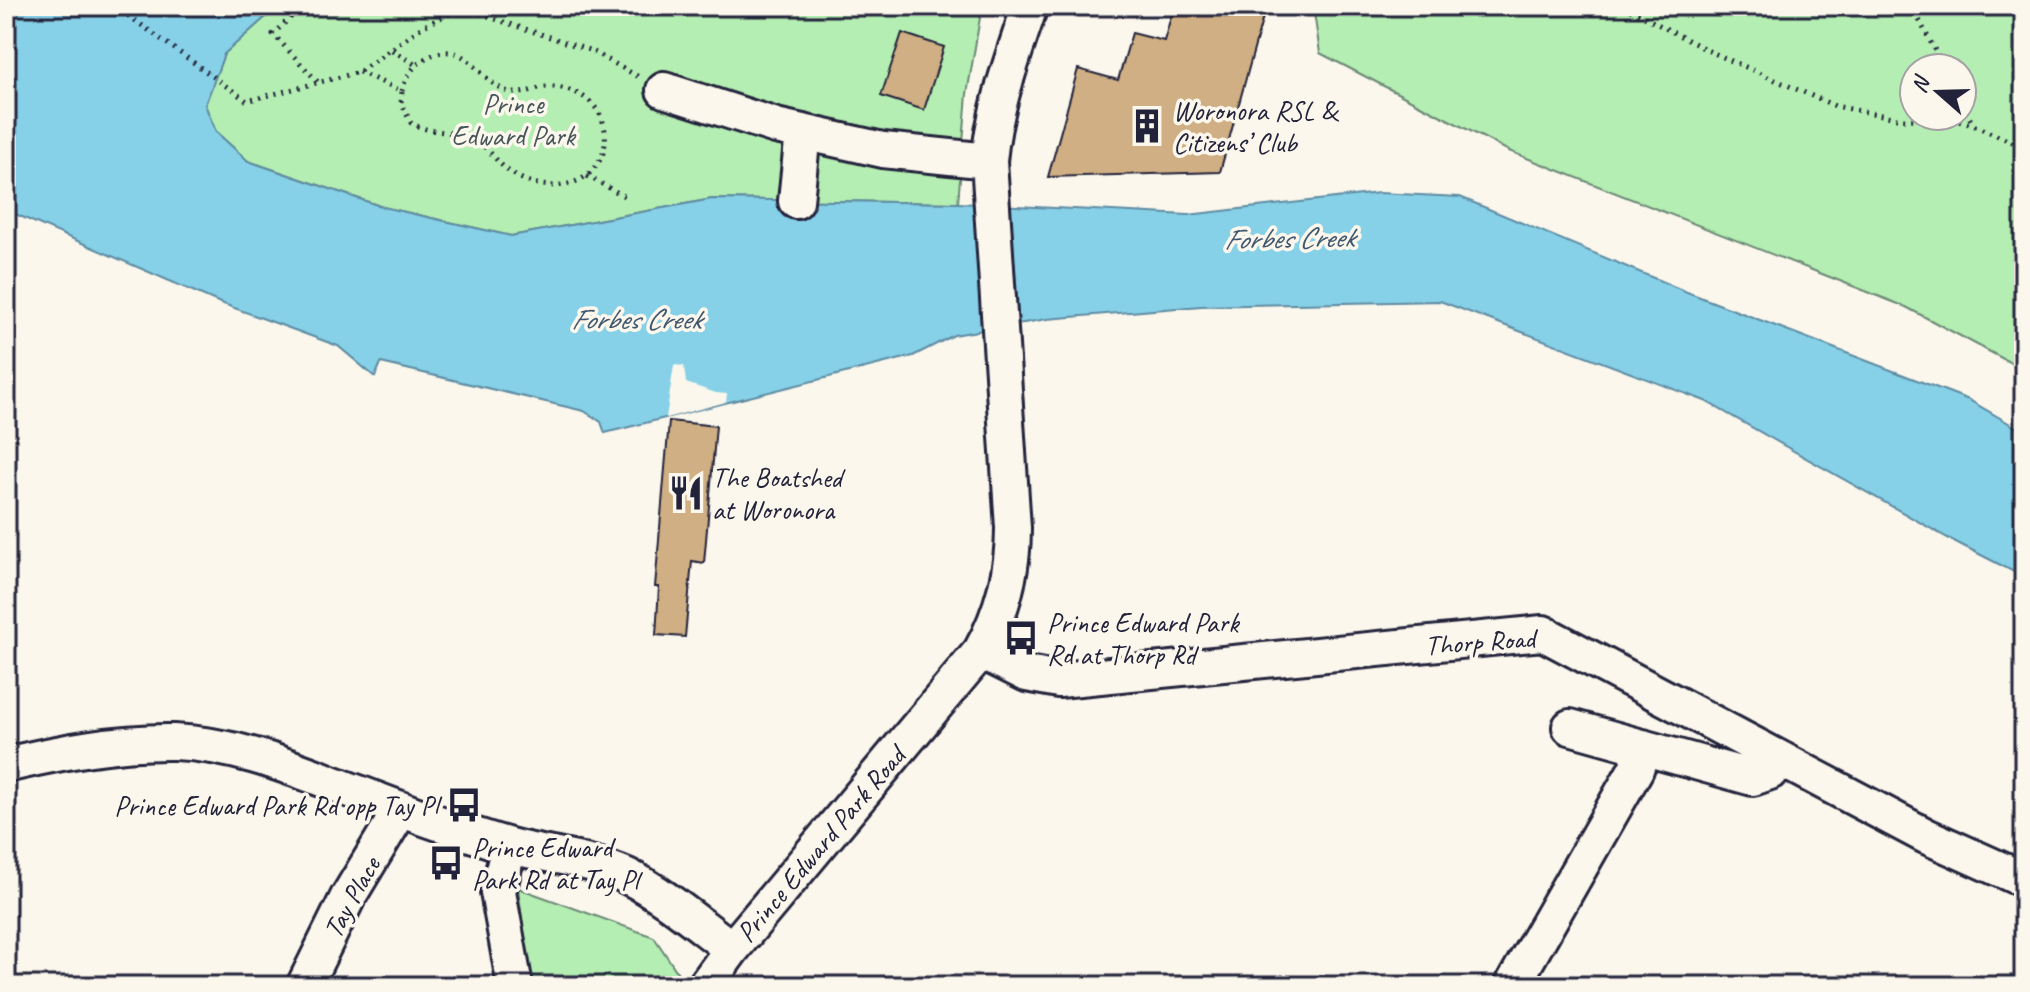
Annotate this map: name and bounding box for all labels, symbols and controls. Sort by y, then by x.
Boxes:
north arrow [1898,52,1978,132]
text: N [1905,71,1937,97]
park label: Prince Edward Park [451,86,577,153]
place label: Woronora RSL & Citizens’ Club [1173,93,1340,160]
building icon: Woronora RSL & Citizens’ Club [1128,107,1166,145]
water label: Forbes Creek [1224,218,1359,258]
water label: Forbes Creek [571,300,706,338]
place label: The Boatshed at Woronora [712,460,846,527]
restaurant icon: The Boatshed at Woronora [667,474,705,512]
place label: Prince Edward Park Rd at Thorp Rd [1047,605,1240,672]
bus stop icon: Prince Edward Park Rd at Thorp Rd [1002,619,1040,657]
street label: Thorp Road [1424,620,1540,663]
street label: Prince Edward Park Road [728,736,915,949]
bus stop icon: Prince Edward Park Rd opp Tay Pl [445,786,483,824]
place label: Prince Edward Park Rd opp Tay Pl [114,788,443,823]
place label: Prince Edward Park Rd at Tay Pl [472,830,644,897]
bus stop icon: Prince Edward Park Rd at Tay Pl [427,844,465,882]
street label: Tay Place [315,849,389,944]

